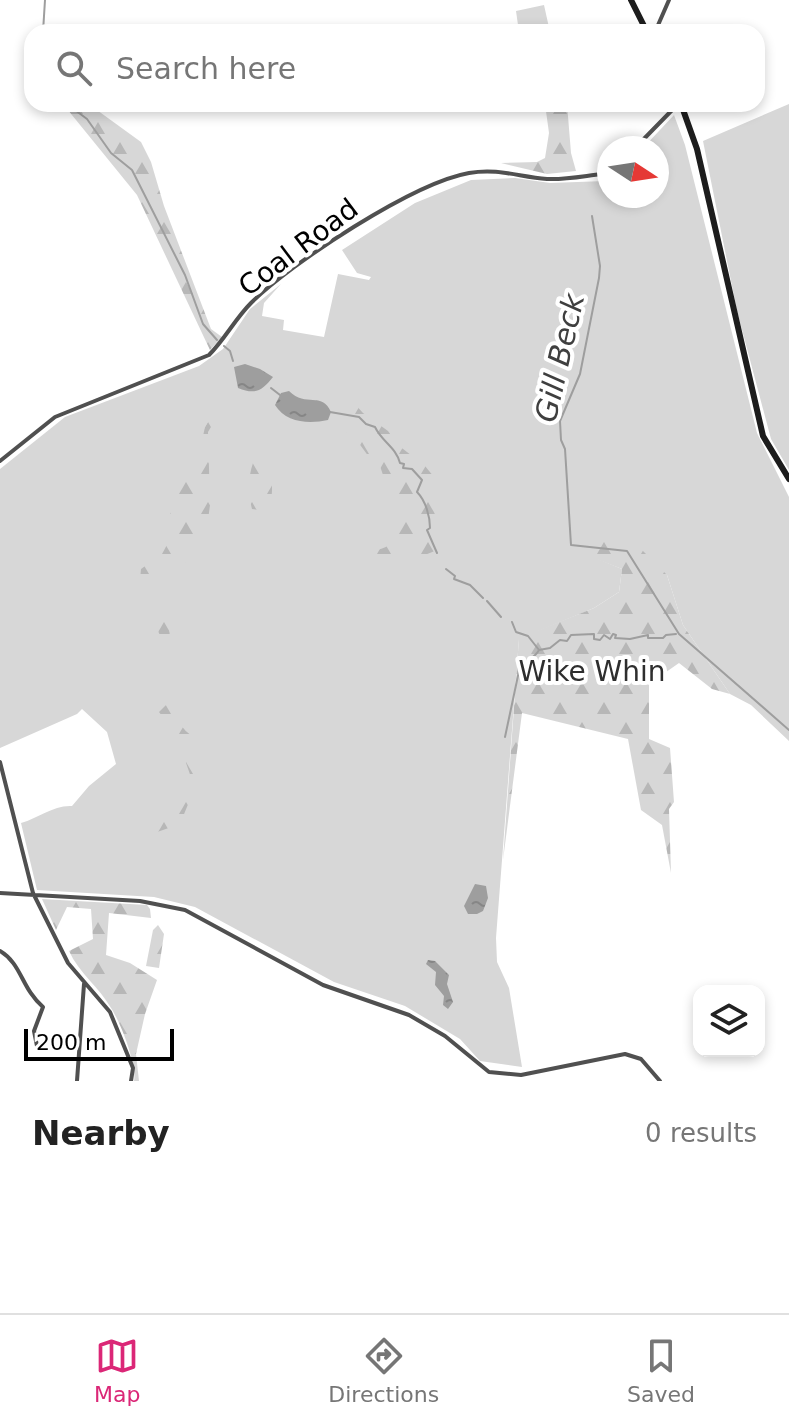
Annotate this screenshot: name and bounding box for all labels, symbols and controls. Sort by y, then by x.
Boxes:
search box [24,24,765,112]
icon: search [52,46,96,90]
text: Search here [116,51,296,86]
north arrow [597,136,669,208]
street label: Coal Road [232,192,364,303]
water label: Gill Beck [528,289,592,426]
park label: Wike Whin [518,655,666,688]
map controls [693,985,765,1057]
button: layers [693,985,765,1057]
scale bar [24,1025,174,1061]
text: 200 m [36,1030,106,1055]
text: Nearby [32,1113,170,1153]
text: 0 results [645,1118,757,1148]
tab: Map [94,1334,140,1407]
tab: Directions [328,1334,439,1407]
tab: Saved [627,1334,695,1407]

